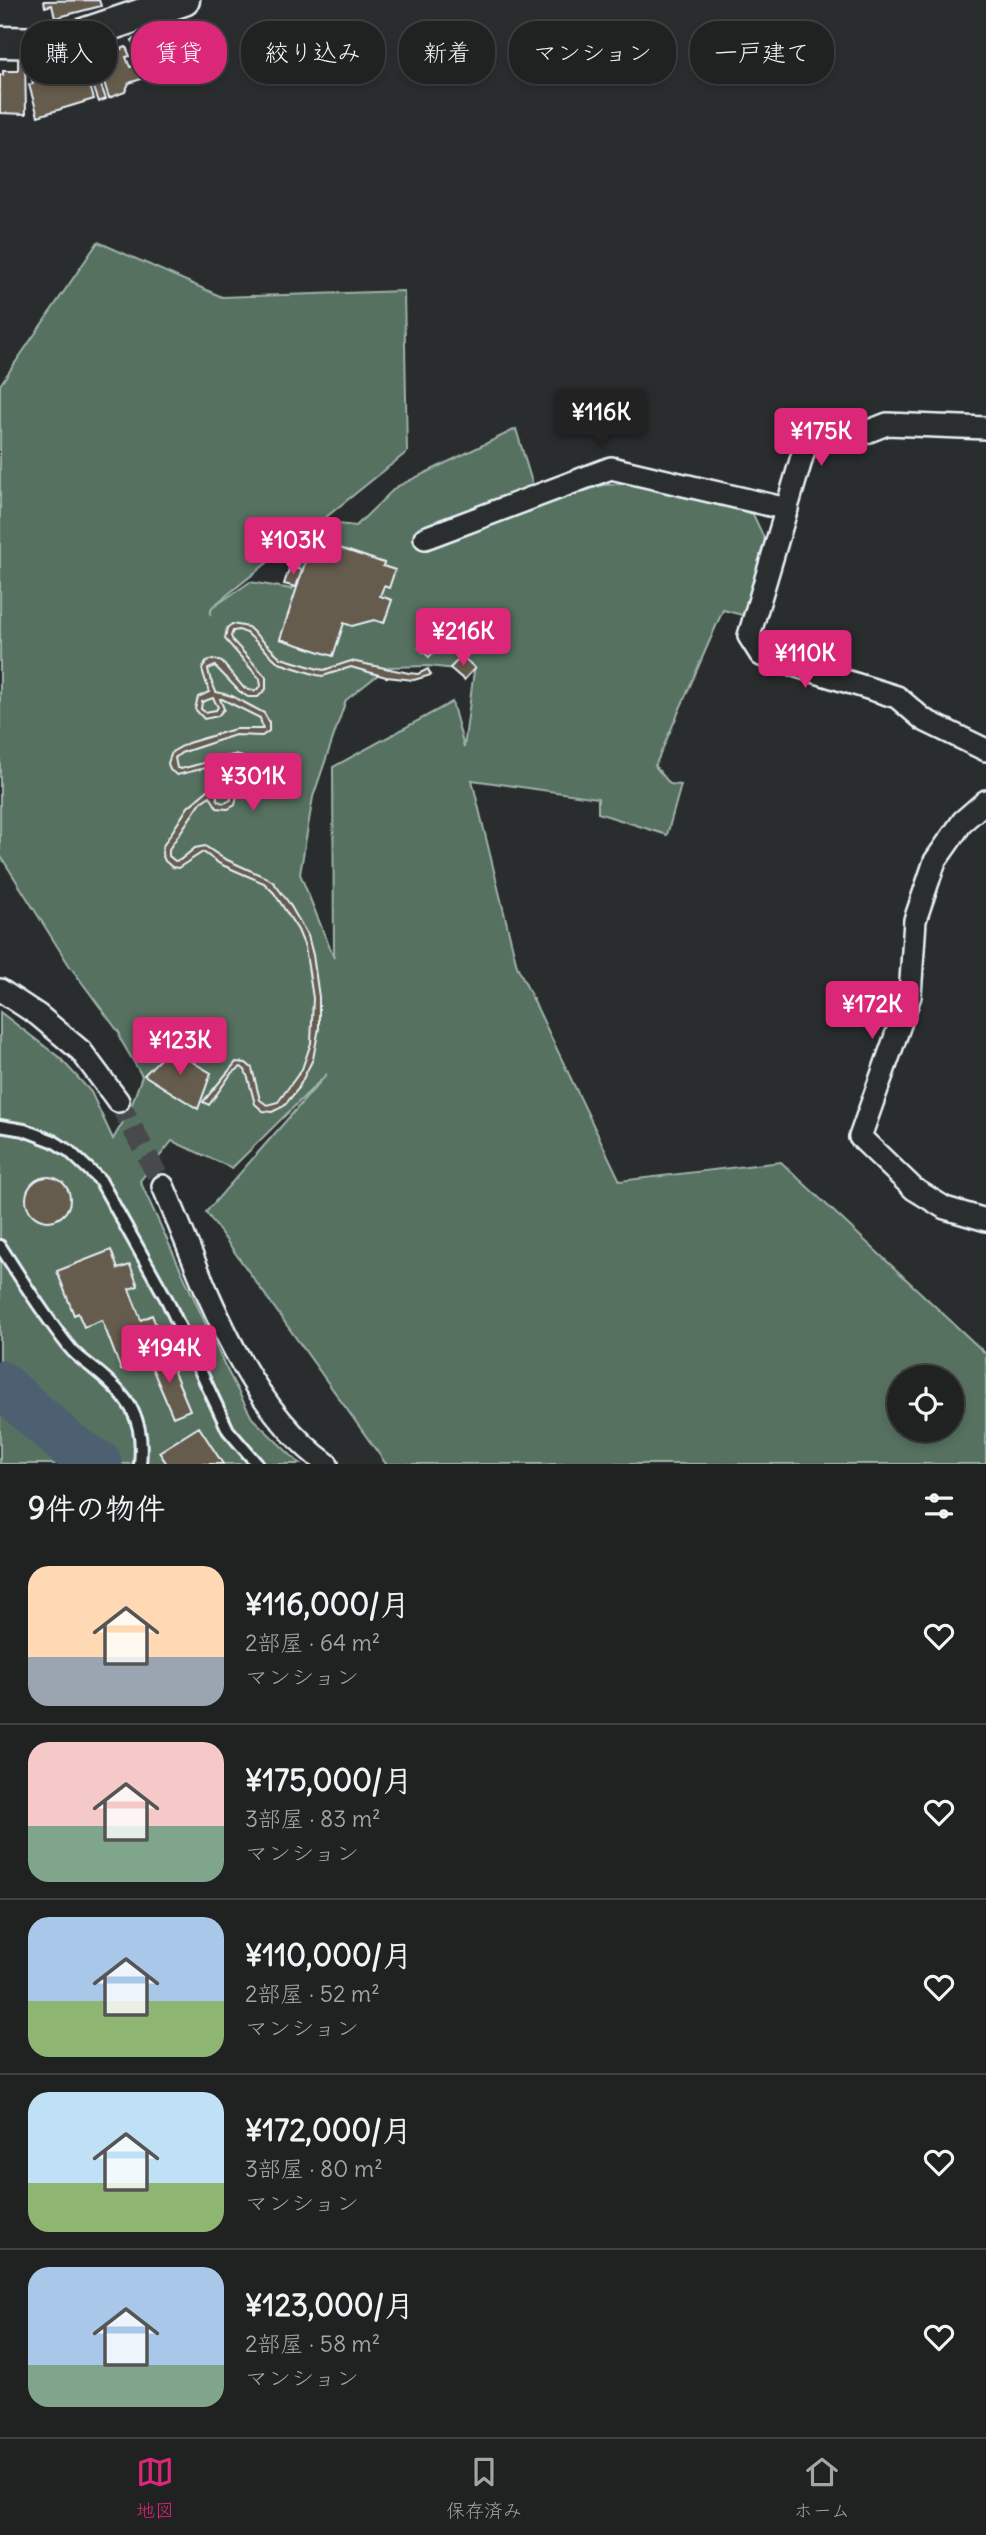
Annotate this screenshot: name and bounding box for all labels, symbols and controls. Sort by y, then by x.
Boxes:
chip: 購入 [21,21,117,84]
chip: 賃貸 [131,21,227,84]
chip: 絞り込み [241,21,385,84]
chip: 新着 [399,21,495,84]
chip: マンション [509,21,676,84]
chip: 一戸建て [690,21,834,84]
pin: ¥116K [552,390,650,449]
text: ¥116K [571,397,631,426]
pin: ¥175K [772,408,870,468]
text: ¥175K [790,416,852,445]
pin: ¥103K [244,518,342,577]
text: ¥103K [261,525,326,554]
pin: ¥216K [414,608,512,668]
text: ¥216K [432,616,494,645]
pin: ¥110K [756,630,854,690]
text: ¥110K [774,638,836,667]
pin: ¥301K [204,754,302,813]
text: ¥301K [221,761,286,790]
pin: ¥172K [823,982,921,1041]
text: ¥172K [842,989,902,1018]
pin: ¥123K [131,1018,229,1077]
text: ¥123K [149,1025,211,1054]
pin: ¥194K [120,1326,218,1385]
text: ¥194K [137,1333,201,1362]
map controls [887,1365,964,1442]
button: locate [887,1365,964,1442]
icon: filters [920,1487,958,1525]
text: 9件の物件 [28,1489,165,1527]
text: ¥116,000/月 [245,1585,410,1623]
icon: home [84,1594,168,1678]
icon: heart [920,1617,958,1655]
text: 2部屋 · 64 m² [245,1628,380,1657]
text: マンション [245,1662,359,1691]
text: ¥175,000/月 [245,1761,413,1799]
icon: home [84,1770,168,1854]
icon: heart [920,1793,958,1831]
text: 3部屋 · 83 m² [245,1804,381,1833]
text: マンション [245,1838,359,1867]
text: ¥110,000/月 [245,1936,412,1974]
icon: home [84,1945,168,2029]
icon: heart [920,1968,958,2006]
text: 2部屋 · 52 m² [245,1979,380,2008]
text: マンション [245,2013,359,2042]
text: ¥172,000/月 [245,2111,412,2149]
icon: home [84,2120,168,2204]
icon: heart [920,2143,958,2181]
text: 3部屋 · 80 m² [245,2154,383,2183]
text: マンション [245,2188,359,2217]
text: ¥123,000/月 [245,2286,414,2324]
icon: home [84,2295,168,2379]
icon: heart [920,2318,958,2356]
text: 2部屋 · 58 m² [245,2329,380,2358]
text: マンション [245,2363,359,2392]
tab: 地図 [136,2453,174,2522]
tab: 保存済み [446,2453,522,2522]
tab: ホーム [794,2453,850,2522]

